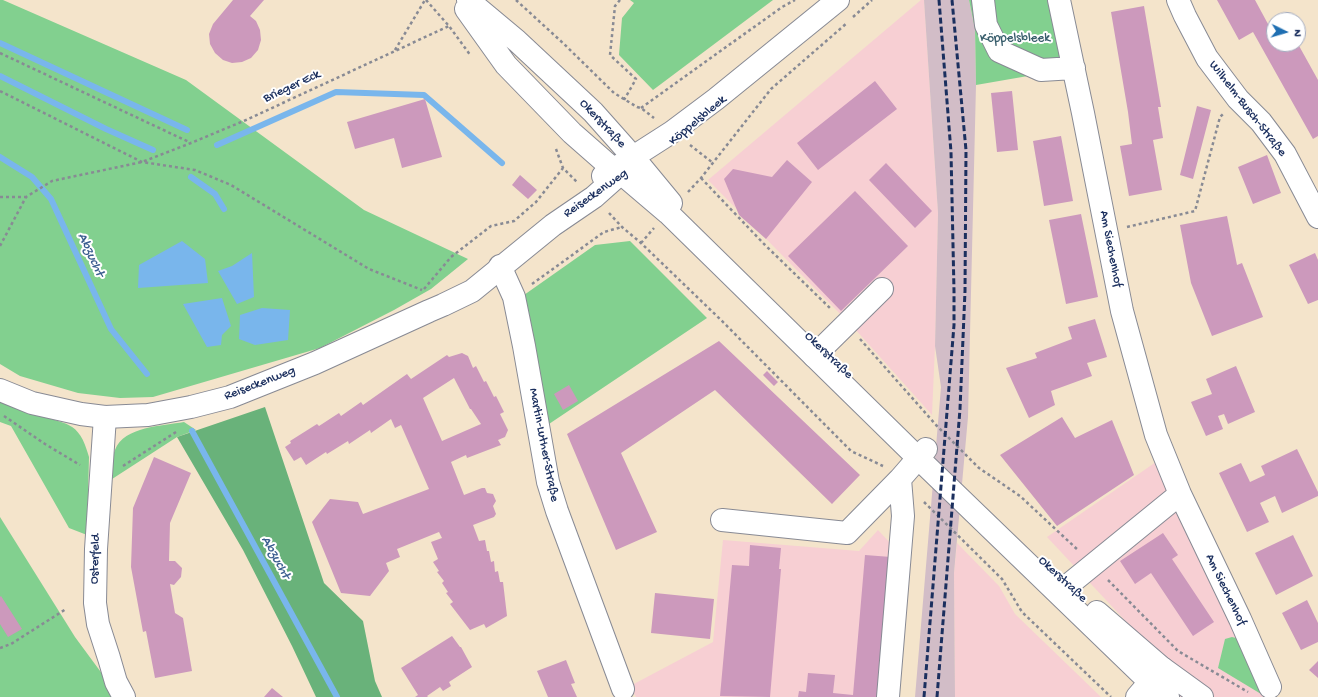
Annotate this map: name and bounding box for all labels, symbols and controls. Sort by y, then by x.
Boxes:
north arrow [1266,12,1306,52]
text: N [1291,29,1303,37]
park label: Köppelsbleek [980,31,1050,47]
street label: Wilhelm-Busch-Straße [1205,58,1289,160]
street label: Brieger Eck [261,67,323,107]
street label: Köppelsbleek [666,93,730,149]
street label: Okerstraße [575,96,629,152]
street label: Reiseckenweg [561,166,631,222]
street label: Am Siechenhof [1095,209,1125,289]
water label: Abzucht [73,230,107,280]
street label: Okerstraße [800,329,856,383]
street label: Reiseckenweg [222,363,298,405]
street label: Martin-Luther-Straße [524,387,562,503]
street label: Osterfeld [87,534,105,584]
water label: Abzucht [256,534,294,582]
street label: Am Siechenhof [1201,552,1249,628]
street label: Okerstraße [1034,553,1090,607]

